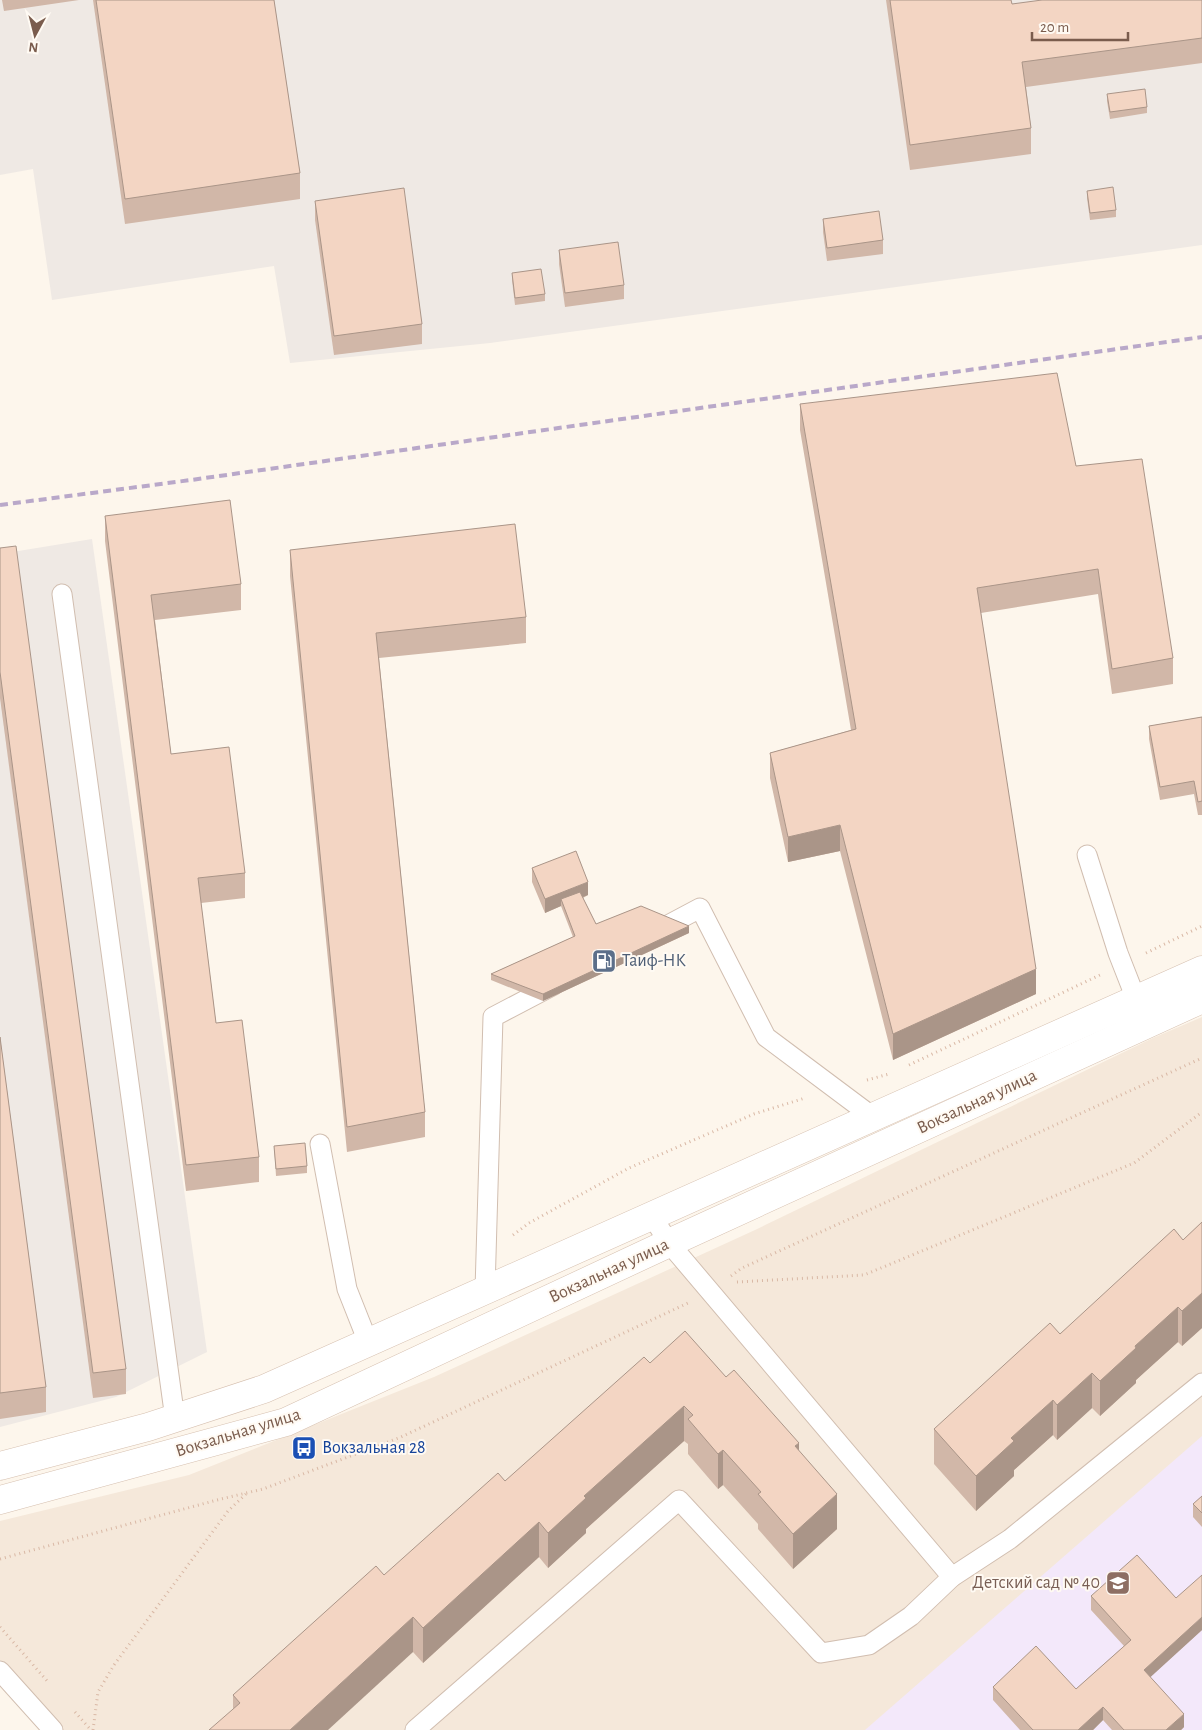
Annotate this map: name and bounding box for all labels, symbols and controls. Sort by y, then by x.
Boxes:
north arrow [10,10,60,60]
scale bar [1032,10,1128,42]
text: 20 m [1040,20,1069,35]
text: N [28,39,39,54]
fuel station icon: Таиф-НК [591,948,617,974]
place label: Таиф-НК [622,952,686,970]
street label: Вокзальная улица [914,1066,1040,1138]
street label: Вокзальная улица [546,1235,672,1307]
street label: Вокзальная улица [173,1405,303,1461]
bus stop icon: Вокзальная 28 [291,1435,317,1461]
place label: Вокзальная 28 [322,1439,426,1457]
school or university icon: Детский сад № 40 [1105,1570,1131,1596]
place label: Детский сад № 40 [972,1574,1100,1592]

